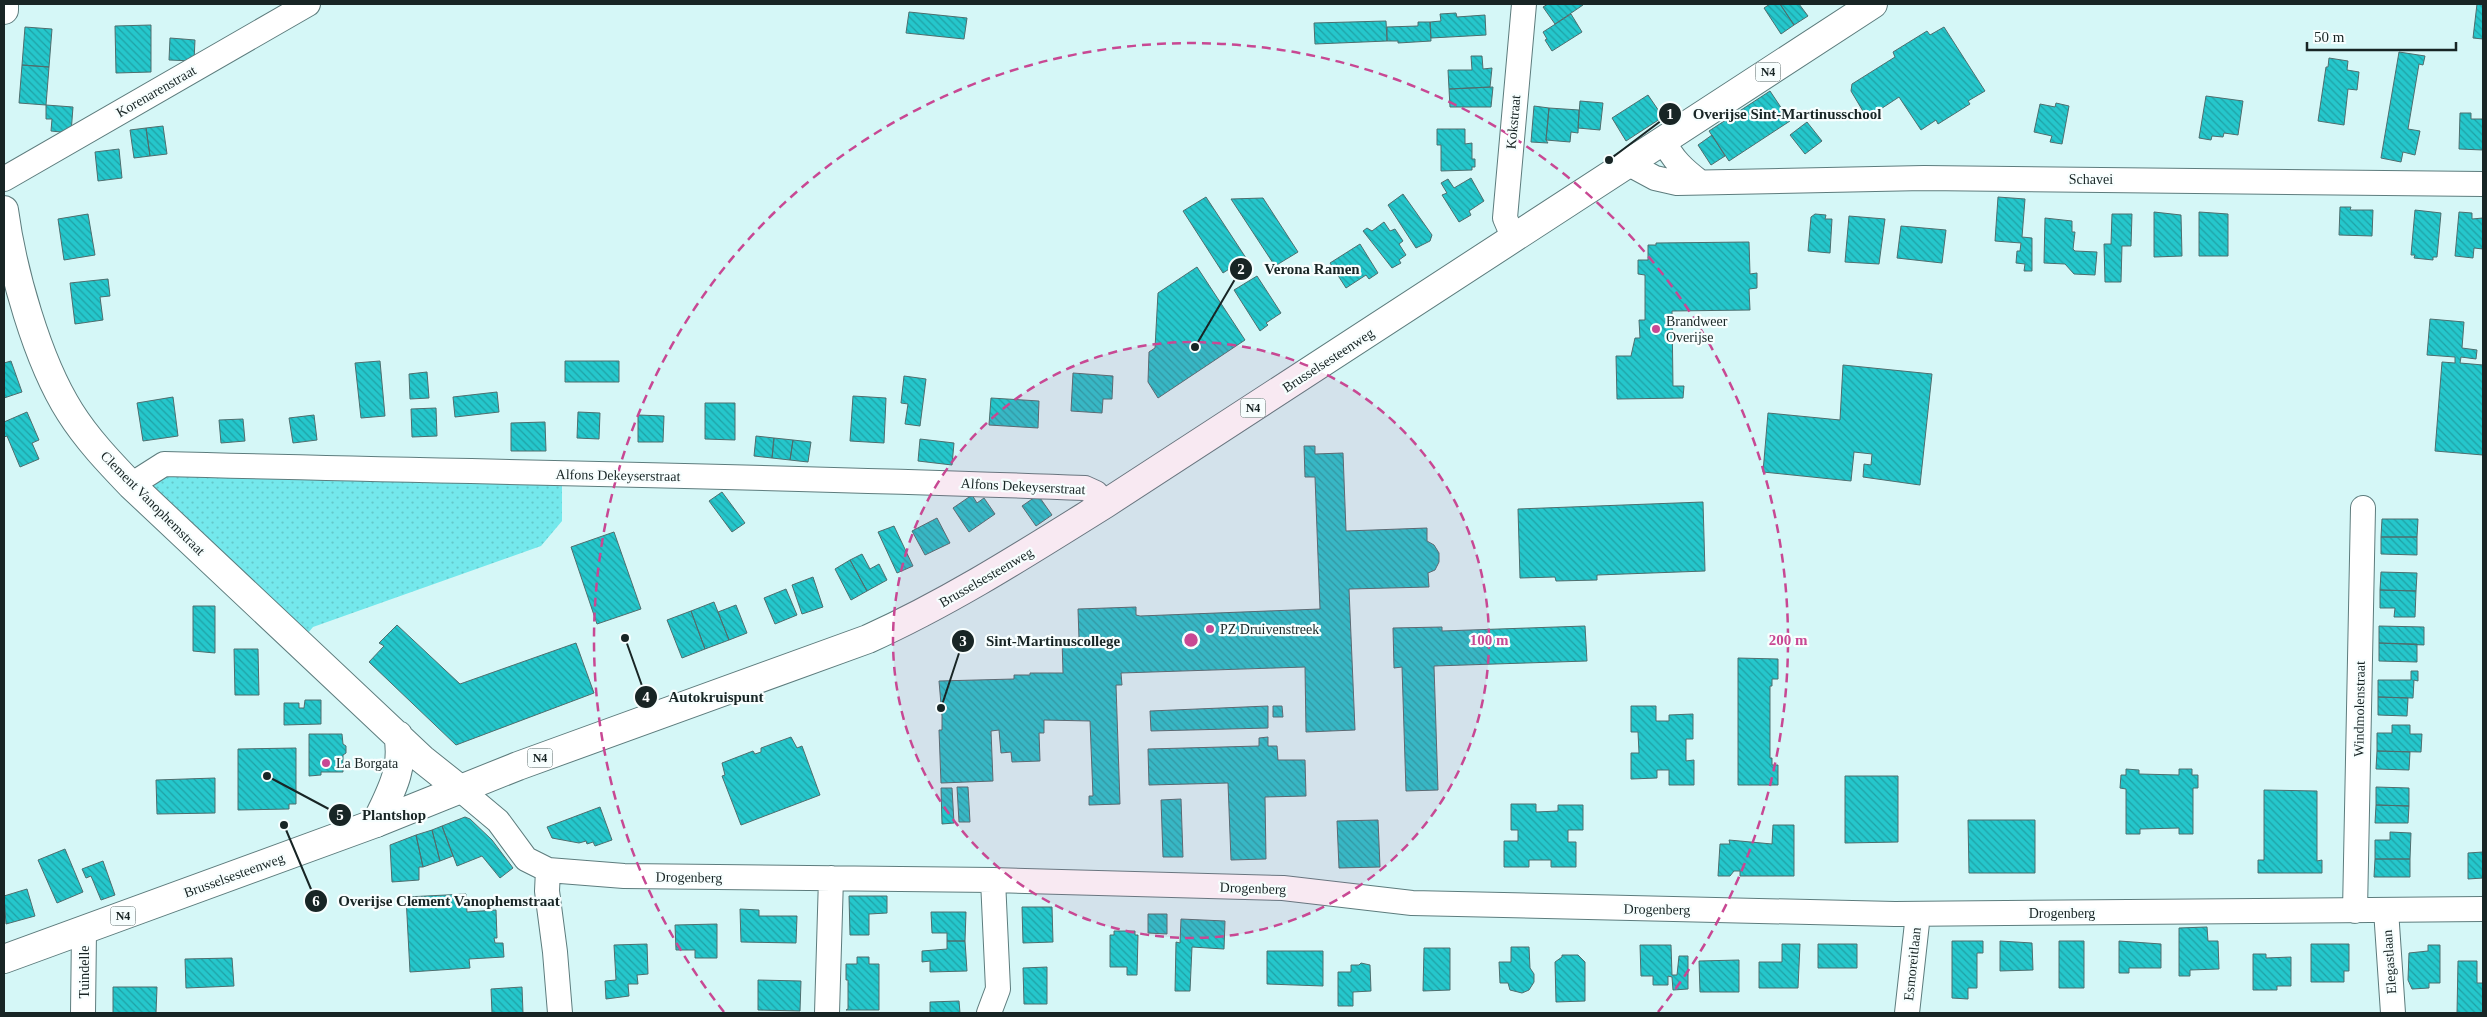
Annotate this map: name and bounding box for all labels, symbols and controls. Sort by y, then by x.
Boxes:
scale bar [2307,20,2456,52]
text: 50 m [2314,29,2345,45]
road number: N4 [1756,62,1780,82]
street label: Korenarenstraat [114,63,199,120]
street label: Kokstraat [1504,94,1523,150]
callout: Overijse Sint-Martinusschool [1657,99,1891,129]
text: 1 [1666,106,1674,122]
text: Overijse Sint-Martinusschool [1693,106,1881,122]
street label: Schavei [2069,172,2113,187]
callout: Verona Ramen [1229,254,1369,284]
text: 2 [1237,261,1245,277]
text: Verona Ramen [1264,261,1360,277]
place label: Brandweer Overijse [1666,314,1728,345]
marker: Brandweer Overijse [1650,323,1662,335]
street label: Brusselsesteenweg [1280,325,1377,396]
road number: N4 [1240,398,1266,418]
street label: Clement Vanophemstraat [98,448,208,559]
street label: Alfons Dekeyserstraat [555,467,681,484]
street label: Alfons Dekeyserstraat [960,476,1086,497]
street label: Brusselsesteenweg [937,544,1036,610]
place label: PZ Druivenstreek [1220,622,1319,637]
marker: PZ Druivenstreek [1204,623,1216,635]
callout: Sint-Martinuscollege [951,626,1130,656]
centre of rings [1182,631,1200,649]
text: 100 m [1470,632,1509,648]
text: 200 m [1769,632,1808,648]
text: 3 [959,633,967,649]
text: Sint-Martinuscollege [986,633,1120,649]
street label: Windmolenstraat [2351,661,2368,757]
callout: Autokruispunt [633,682,773,712]
text: 4 [642,689,650,705]
text: Autokruispunt [668,689,764,705]
road number: N4 [528,748,552,768]
place label: La Borgata [336,756,399,771]
marker: La Borgata [320,757,332,769]
callout: Plantshop [327,800,436,830]
text: 5 [336,807,344,823]
text: Plantshop [362,807,426,823]
street label: Brusselsesteenweg [182,850,286,901]
street label: Drogenberg [656,869,722,886]
street label: Drogenberg [1219,880,1287,897]
callout: Overijse Clement Vanophemstraat [303,886,570,916]
text: 6 [312,893,320,909]
text: Overijse Clement Vanophemstraat [338,893,560,909]
street label: Drogenberg [1624,901,1690,918]
road number: N4 [110,906,136,926]
street label: Drogenberg [2029,906,2095,921]
street label: Esmoreitlaan [1901,927,1924,1002]
street label: Elegastlaan [2380,929,2399,995]
street label: Tuindelle [77,945,92,999]

